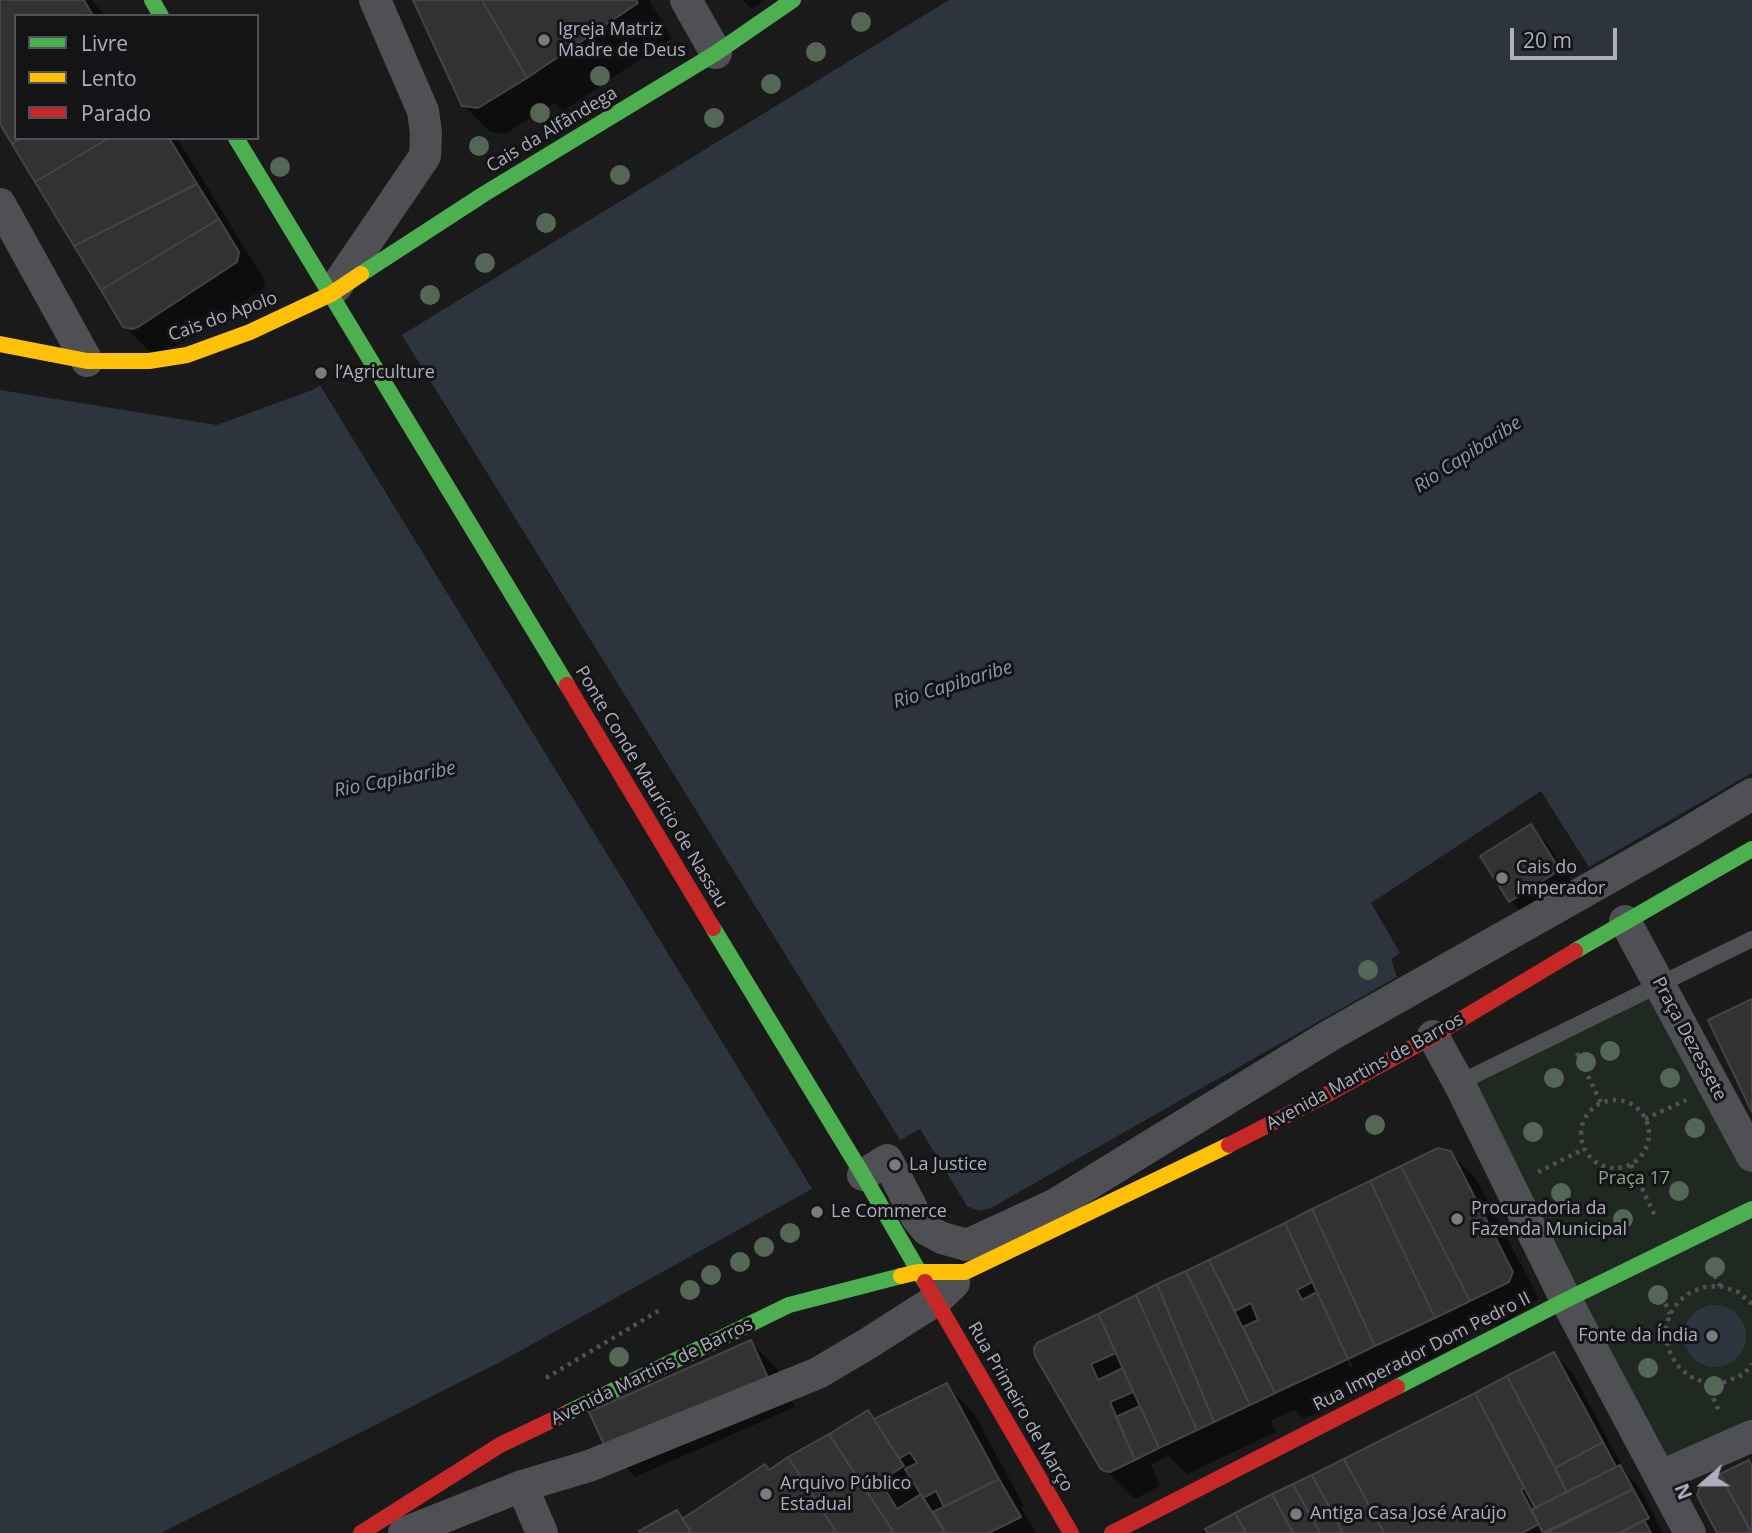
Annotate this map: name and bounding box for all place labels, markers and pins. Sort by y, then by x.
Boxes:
place label: Igreja Matriz Madre de Deus [558,19,686,61]
marker: Igreja Matriz Madre de Deus [536,32,552,48]
place label: l’Agriculture [335,362,435,384]
marker: l’Agriculture [313,365,329,381]
place label: Cais do Imperador [1516,857,1605,900]
marker: Cais do Imperador [1494,870,1510,886]
place label: La Justice [909,1154,987,1176]
marker: La Justice [887,1157,903,1173]
place label: Procuradoria da Fazenda Municipal [1471,1198,1627,1240]
place label: Le Commerce [831,1201,947,1223]
marker: Le Commerce [809,1204,825,1220]
marker: Procuradoria da Fazenda Municipal [1449,1211,1465,1227]
place label: Fonte da Índia [1578,1325,1698,1347]
marker: Fonte da Índia [1704,1328,1720,1344]
place label: Arquivo Público Estadual [780,1473,911,1516]
marker: Arquivo Público Estadual [758,1486,774,1502]
place label: Antiga Casa José Araújo [1310,1503,1507,1525]
marker: Antiga Casa José Araújo [1288,1506,1304,1522]

